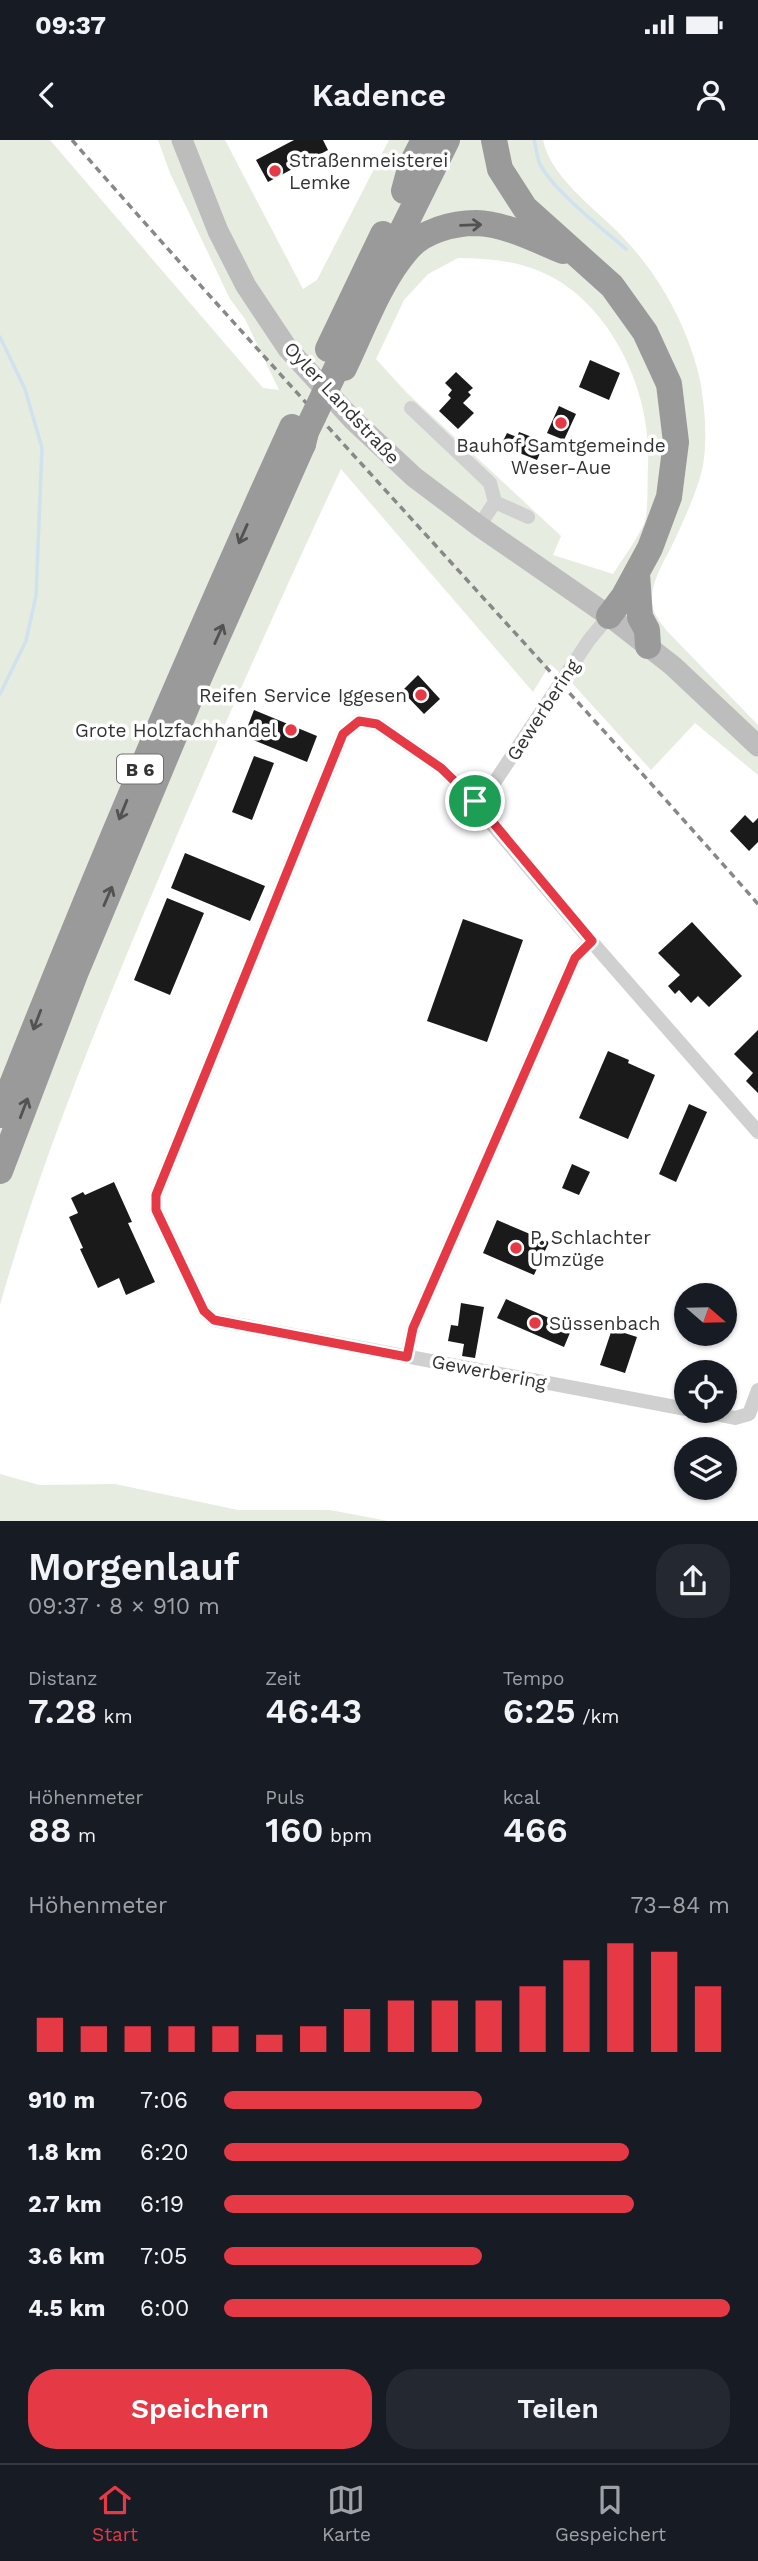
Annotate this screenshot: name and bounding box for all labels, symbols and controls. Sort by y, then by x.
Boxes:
text: 09:37 [35,10,106,40]
icon: back [28,76,66,114]
text: Kadence [312,76,446,114]
icon: person [692,76,730,114]
place label: Straßenmeisterei Lemke [289,149,448,194]
marker: Straßenmeisterei Lemke [267,163,283,179]
one-way arrow [459,218,482,232]
street label: Oyler Landstraße [279,337,405,469]
marker: Bauhof Samtgemeinde Weser-Aue [553,415,569,431]
place label: Bauhof Samtgemeinde Weser-Aue [456,434,666,479]
one-way arrow [236,523,249,544]
one-way arrow [213,624,226,645]
street label: Gewerbering [502,654,585,765]
place label: Reifen Service Iggesen [199,684,407,707]
marker: Reifen Service Iggesen [413,687,429,703]
place label: Grote Holzfachhandel [75,719,277,742]
marker: Grote Holzfachhandel [283,722,299,738]
road number: B 6 [117,754,163,784]
pin [445,771,505,831]
icon: arrive [456,782,494,820]
one-way arrow [115,798,128,820]
one-way arrow [102,886,115,907]
one-way arrow [30,1009,42,1031]
one-way arrow [19,1097,32,1119]
place label: P. Schlachter Umzüge [530,1226,651,1271]
marker: P. Schlachter Umzüge [508,1240,524,1256]
north arrow [674,1283,737,1346]
map controls [674,1283,737,1500]
place label: Süssenbach [549,1312,661,1335]
marker: Süssenbach [527,1315,543,1331]
street label: Gewerbering [430,1350,549,1395]
button: locate [674,1360,737,1423]
button: layers [674,1437,737,1500]
button: share [656,1544,730,1618]
text: Morgenlauf [28,1545,239,1589]
text: 09:37 · 8 × 910 m [28,1593,220,1620]
text: Distanz [28,1667,97,1690]
text: Zeit [265,1667,301,1690]
text: Tempo [503,1667,564,1690]
text: 7.28 [28,1690,97,1732]
text: 46:43 [265,1690,362,1732]
text: 6:25 [503,1690,576,1732]
text: km [97,1705,133,1728]
text: /km [576,1705,619,1728]
text: Höhenmeter [28,1786,143,1809]
text: Puls [265,1786,304,1809]
text: kcal [503,1786,540,1809]
text: 88 [28,1809,72,1851]
text: 160 [265,1809,324,1851]
text: 466 [503,1809,568,1851]
text: m [72,1824,96,1847]
text: bpm [324,1824,372,1847]
text: Höhenmeter [28,1892,167,1919]
text: 73–84 m [630,1892,730,1919]
text: 910 m [28,2087,95,2114]
text: 7:06 [140,2087,188,2114]
text: 1.8 km [28,2139,102,2166]
text: 6:20 [140,2139,189,2166]
text: 2.7 km [28,2191,102,2218]
text: 6:19 [140,2191,184,2218]
text: 3.6 km [28,2243,105,2270]
text: 7:05 [140,2243,187,2270]
text: 4.5 km [28,2295,105,2322]
text: 6:00 [140,2295,189,2322]
button: Speichern [28,2369,372,2449]
button: Teilen [386,2369,730,2449]
tab: Start [92,2481,138,2546]
tab: Karte [322,2481,371,2546]
tab: Gespeichert [555,2481,666,2546]

